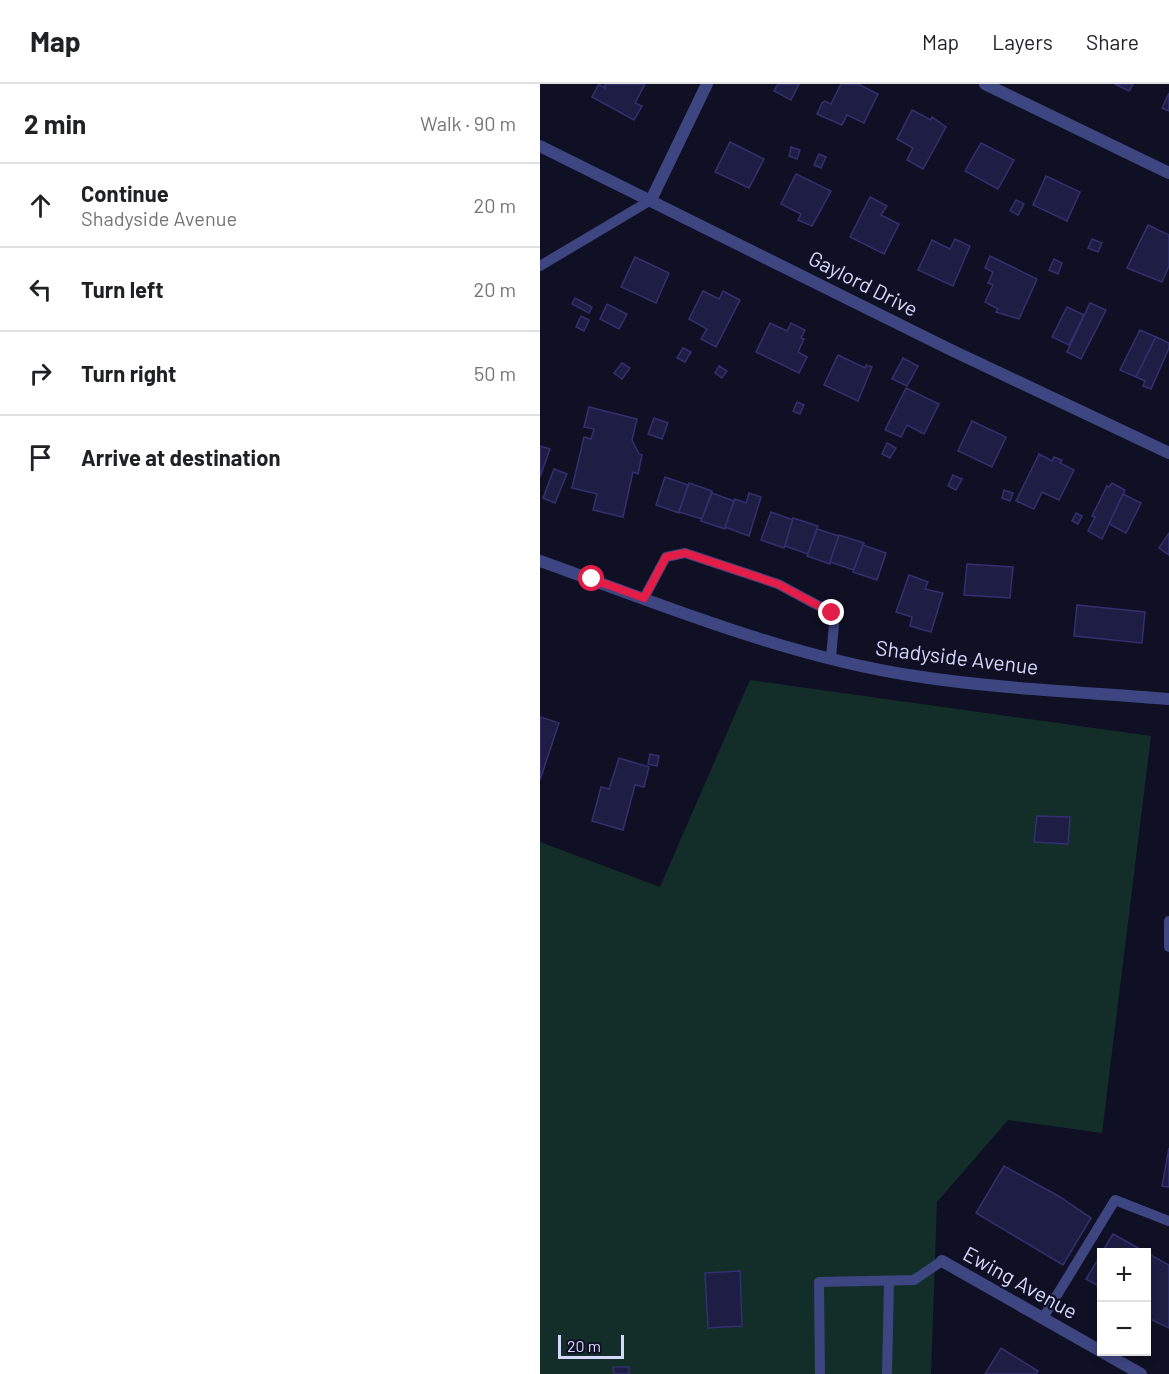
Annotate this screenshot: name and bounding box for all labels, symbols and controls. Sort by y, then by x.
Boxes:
text: Map [30,24,81,58]
text: Map [922,29,959,54]
text: Layers [992,29,1053,54]
text: Share [1086,29,1139,54]
text: 2 min [24,108,86,139]
text: Walk · 90 m [420,111,516,135]
text: Continue [81,180,169,206]
icon: ahead [24,189,57,222]
text: 20 m [473,193,516,217]
text: Shadyside Avenue [81,206,237,230]
street label: Gaylord Drive [805,244,923,321]
icon: left [24,273,57,306]
text: Turn left [81,276,164,302]
text: 20 m [473,277,516,301]
icon: right [24,357,57,390]
text: Turn right [81,360,176,386]
text: 50 m [474,361,516,385]
icon: arrive [24,441,57,474]
text: Arrive at destination [81,444,280,470]
route start [578,565,604,591]
route end [818,599,844,625]
street label: Shadyside Avenue [874,634,1040,679]
street label: Ewing Avenue [959,1240,1082,1323]
map controls [1097,1248,1151,1356]
button: + [1097,1248,1151,1302]
button: − [1097,1302,1151,1356]
scale bar [558,1332,624,1360]
text: 20 m [567,1336,601,1355]

